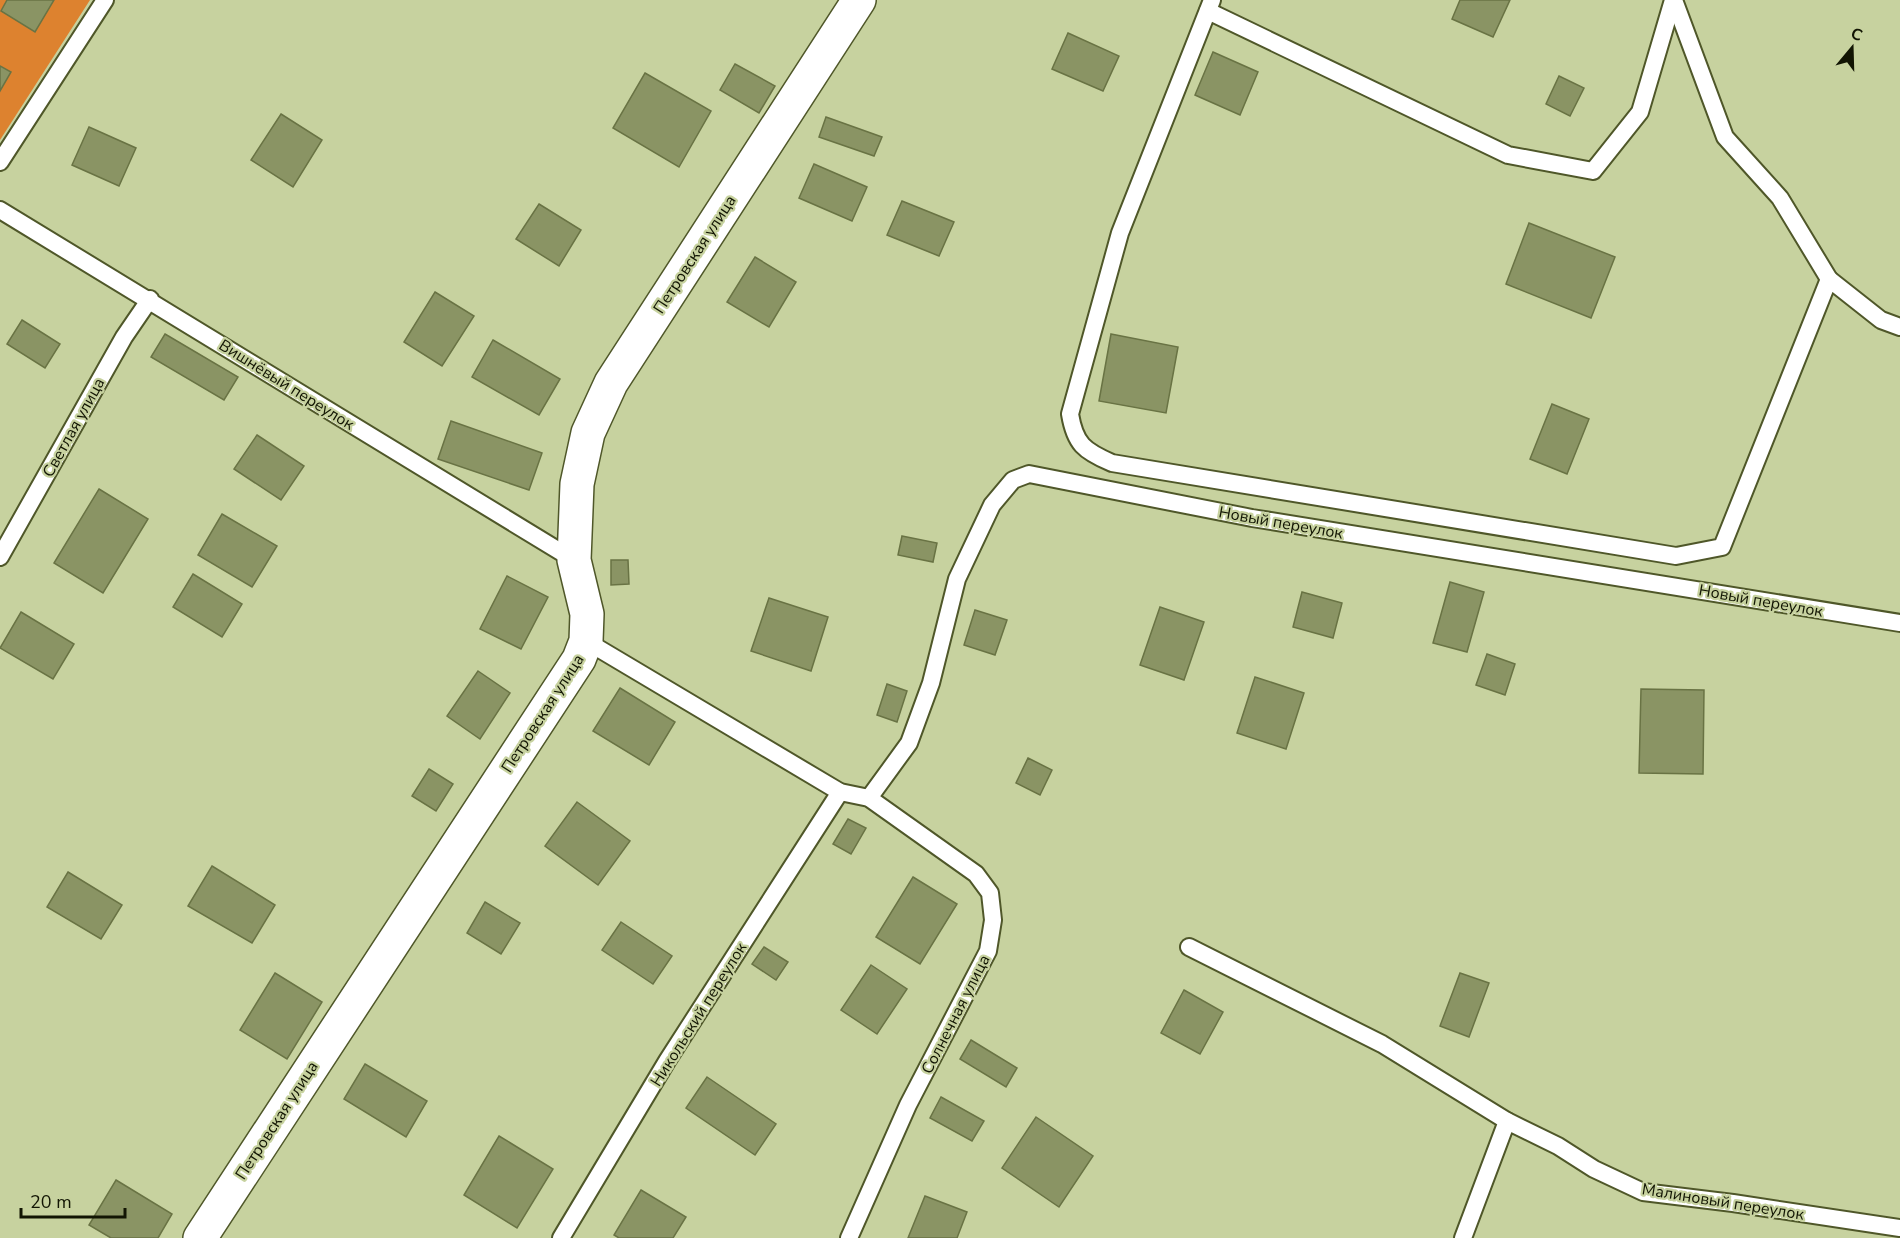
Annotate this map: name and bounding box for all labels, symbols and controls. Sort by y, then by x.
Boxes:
north arrow [1822,18,1882,78]
text: С [1848,23,1865,47]
street label: Петровская улица [648,191,741,318]
street label: Вишнёвый переулок [215,334,359,436]
street label: Светлая улица [37,374,110,481]
street label: Новый переулок [1217,501,1345,545]
street label: Новый переулок [1697,579,1825,623]
street label: Петровская улица [496,650,589,777]
street label: Никольский переулок [646,938,752,1091]
street label: Солнечная улица [916,951,995,1078]
street label: Петровская улица [230,1057,323,1184]
street label: Малиновый переулок [1640,1178,1806,1226]
scale bar [21,1181,124,1219]
text: 20 m [30,1190,72,1214]

